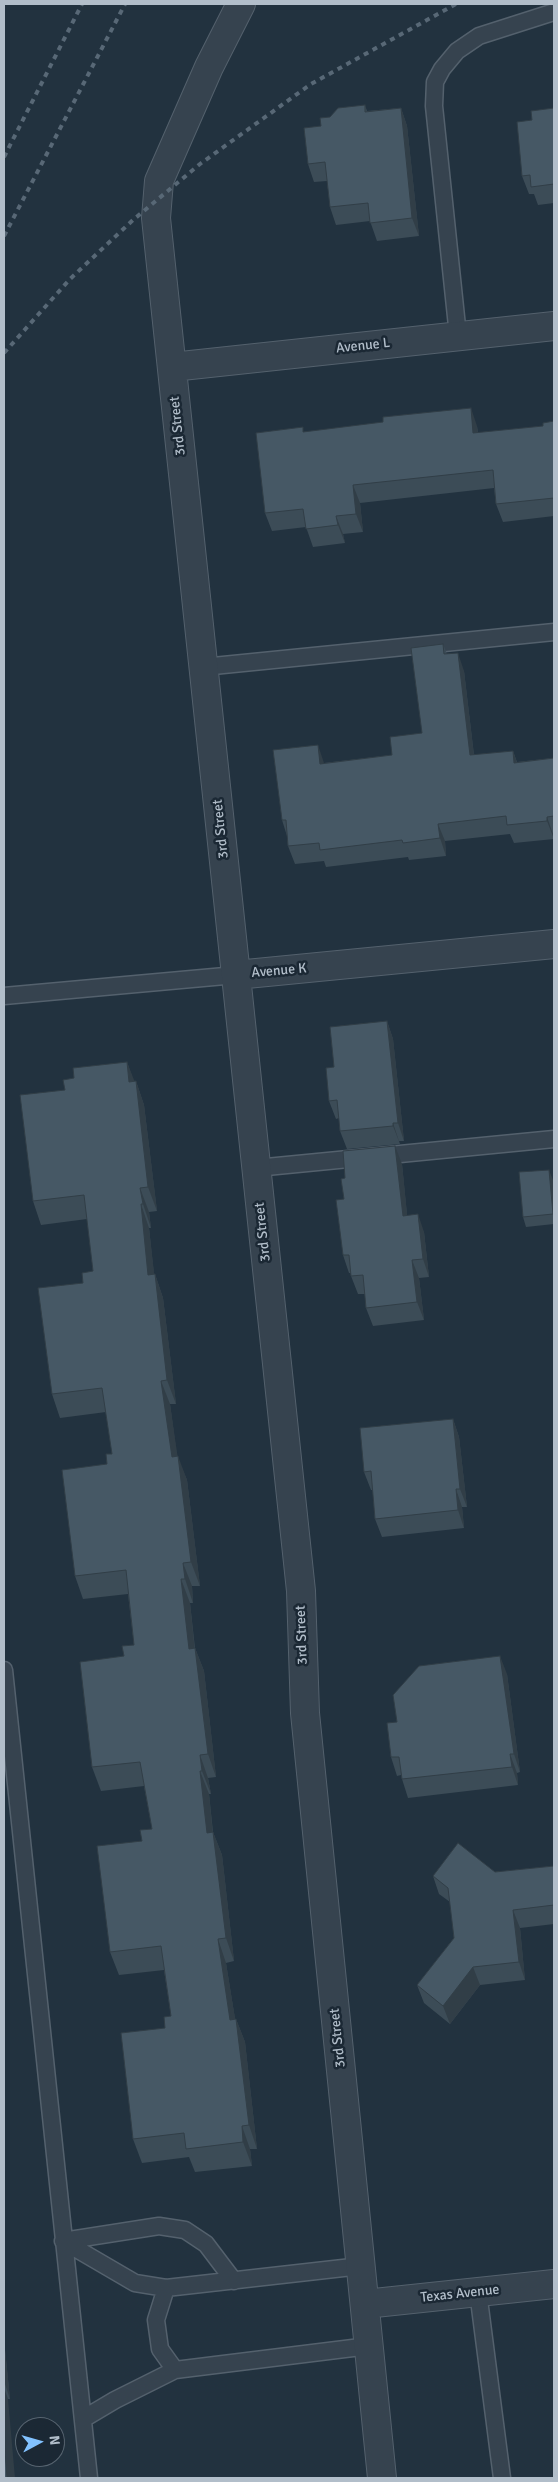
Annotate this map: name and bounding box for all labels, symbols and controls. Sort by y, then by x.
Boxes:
street label: Avenue L [335,335,391,357]
street label: 3rd Street [167,396,189,456]
street label: 3rd Street [210,799,232,859]
street label: Avenue K [251,960,307,982]
street label: 3rd Street [252,1202,274,1262]
street label: 3rd Street [293,1605,311,1665]
street label: 3rd Street [327,2008,349,2068]
street label: Texas Avenue [420,2282,500,2306]
north arrow [15,2417,65,2467]
text: N [45,2435,63,2446]

